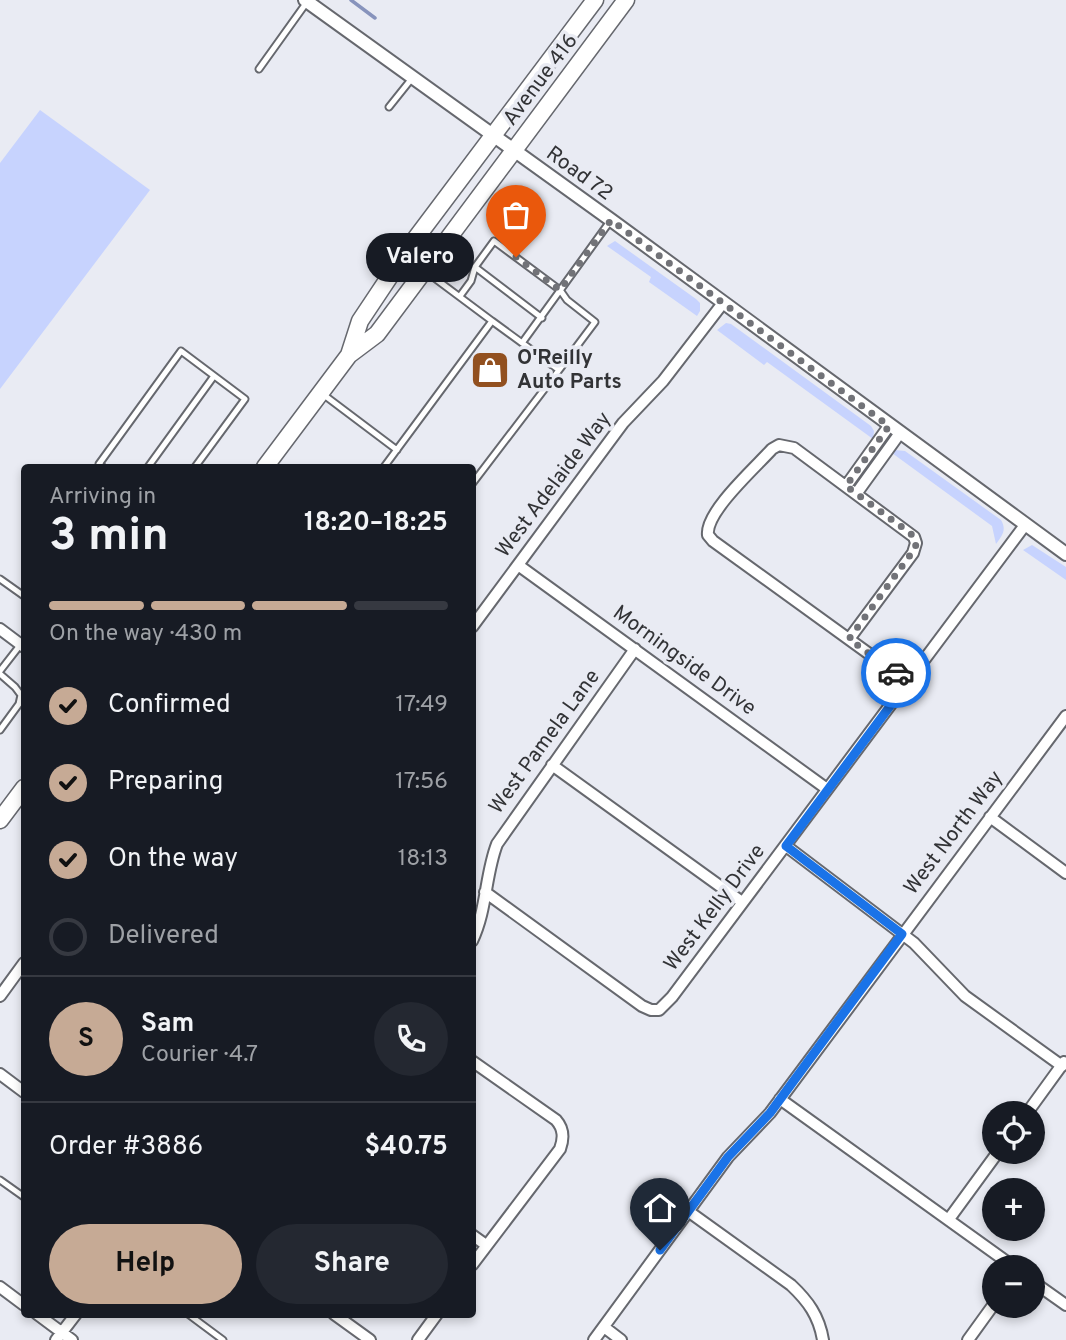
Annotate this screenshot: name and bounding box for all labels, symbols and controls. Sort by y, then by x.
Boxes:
street label: Avenue 416 [498,29,584,131]
street label: Road 72 [540,141,618,207]
pin [486,185,546,257]
icon: bag [497,196,535,234]
callout: Valero [365,232,474,282]
text: Valero [386,243,454,272]
place label: O'Reilly Auto Parts [517,345,622,396]
shop icon: O'Reilly Auto Parts [469,349,511,391]
street label: West Adelaide Way [490,407,618,563]
text: Arriving in [49,483,156,512]
text: 18:20–18:25 [304,507,448,540]
text: 3 min [49,508,169,567]
street label: Morningside Drive [607,600,761,722]
text: On the way · 430 m [49,620,242,649]
courier [861,638,931,708]
icon: car [877,654,915,692]
street label: West Pamela Lane [483,664,607,820]
icon: check [49,687,87,725]
text: Confirmed [108,689,231,722]
text: 17:49 [396,691,448,720]
icon: check [49,764,87,802]
street label: West North Way [898,765,1010,901]
text: Preparing [108,766,223,799]
text: 17:56 [395,768,448,797]
street label: West Kelly Drive [658,839,772,977]
icon: check [49,841,87,879]
text: On the way [108,843,238,876]
text: 18:13 [398,845,448,874]
text: Delivered [108,920,219,953]
button: phone [374,1002,448,1076]
text: Sam [141,1008,194,1041]
text: S [78,1023,94,1056]
text: Courier · 4.7 [141,1041,258,1070]
map controls [982,1101,1045,1318]
button: locate [982,1101,1045,1164]
text: Order #3886 [49,1131,203,1164]
text: $40.75 [365,1131,448,1164]
pin [630,1178,690,1250]
button: + [982,1178,1045,1241]
icon: home [641,1189,679,1227]
button: Help [49,1224,242,1304]
button: Share [256,1224,448,1304]
button: − [982,1255,1045,1318]

